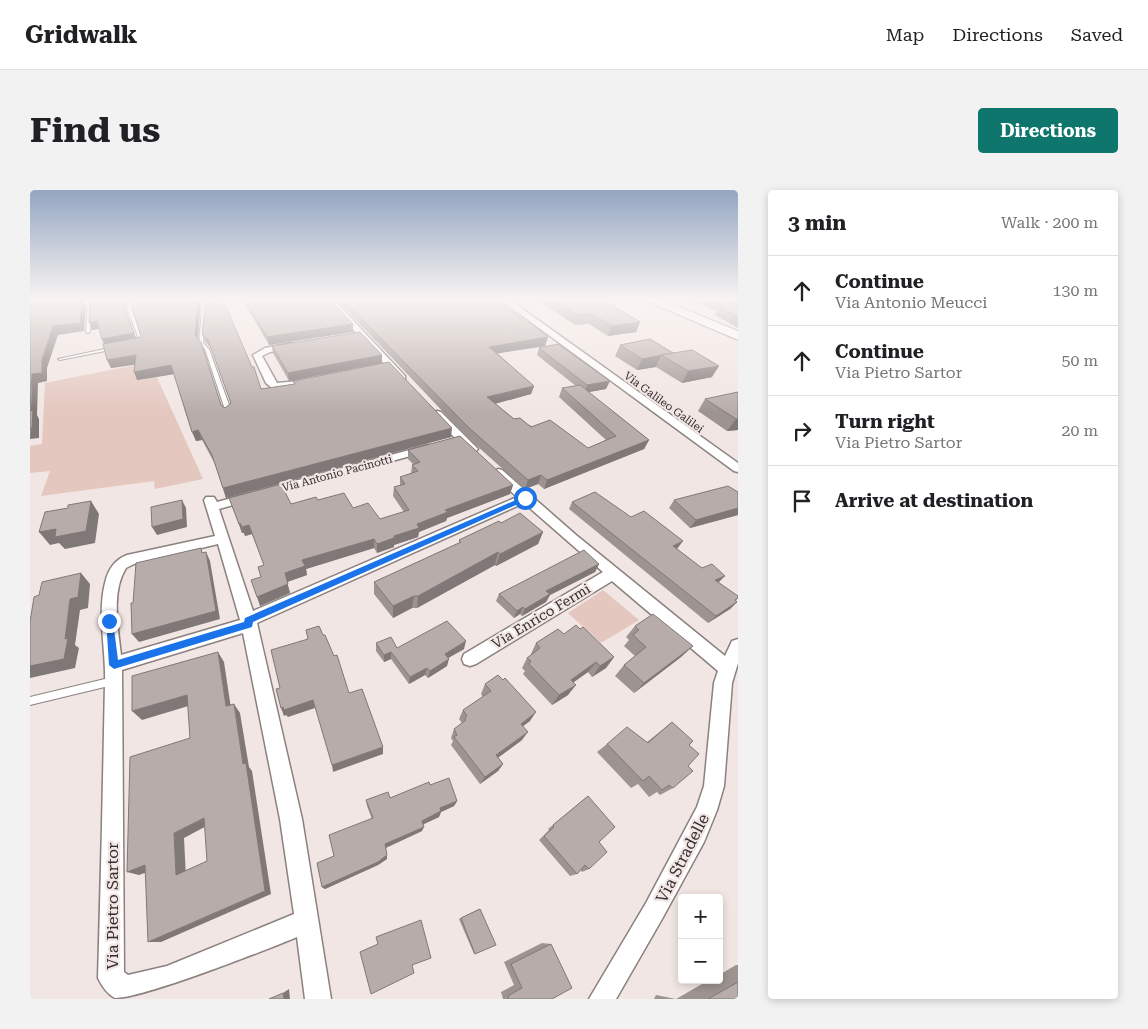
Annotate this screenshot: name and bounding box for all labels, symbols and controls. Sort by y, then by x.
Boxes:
text: Gridwalk [25,21,137,49]
text: Map [886,24,924,45]
text: Directions [952,24,1043,45]
text: Saved [1071,24,1123,45]
button: Directions [978,108,1118,153]
text: Find us [30,110,160,151]
text: 3 min [788,211,846,235]
text: Walk · 200 m [1001,213,1098,232]
text: Continue [835,270,924,293]
icon: ahead [788,277,816,305]
text: 130 m [1052,281,1098,300]
text: Via Antonio Meucci [835,293,987,312]
text: Continue [835,340,924,363]
icon: ahead [788,347,816,375]
text: 50 m [1061,351,1098,370]
text: Via Pietro Sartor [835,363,962,382]
street label: Via Galileo Galilei [621,369,706,436]
text: Turn right [835,410,935,433]
icon: right [788,417,816,445]
text: 20 m [1061,421,1098,440]
text: Via Pietro Sartor [835,433,962,452]
street label: Via Antonio Pacinotti [281,452,394,494]
route start [514,487,537,510]
icon: arrive [788,487,816,515]
text: Arrive at destination [835,489,1033,512]
street label: Via Enrico Fermi [489,580,594,652]
route end [98,610,121,633]
street label: Via Stradelle [652,810,713,906]
street label: Via Pietro Sartor [103,842,122,970]
map controls [678,894,723,984]
button: + [678,894,723,939]
button: − [678,939,723,984]

